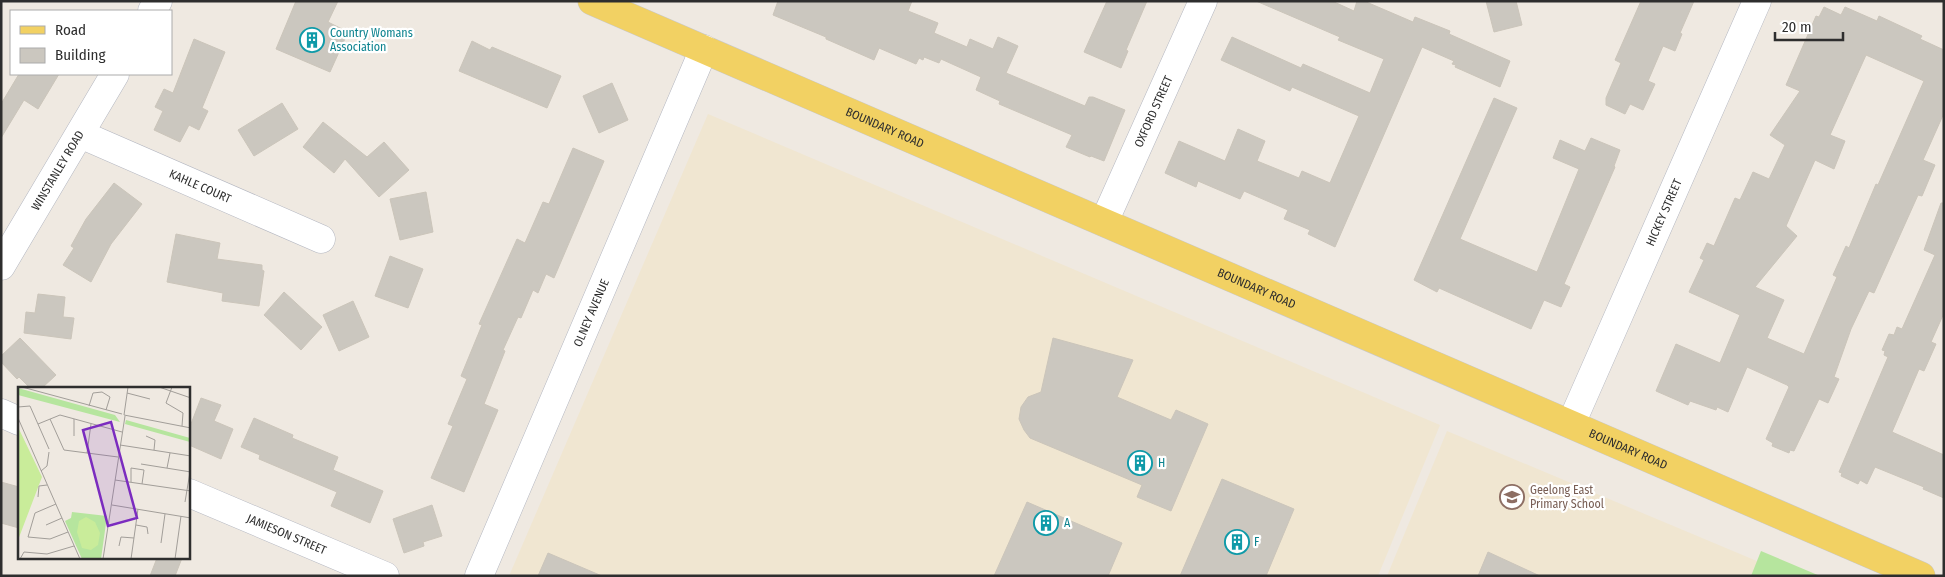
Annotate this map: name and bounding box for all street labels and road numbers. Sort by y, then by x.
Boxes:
street label: OXFORD STREET [1131,73,1176,150]
street label: BOUNDARY ROAD [844,105,926,151]
street label: WINSTANLEY ROAD [29,128,87,213]
street label: KAHLE COURT [167,167,234,206]
street label: HICKEY STREET [1643,176,1685,248]
street label: BOUNDARY ROAD [1215,265,1298,312]
street label: OLNEY AVENUE [571,277,612,349]
street label: BOUNDARY ROAD [1587,426,1669,472]
street label: JAMIESON STREET [245,511,329,558]

